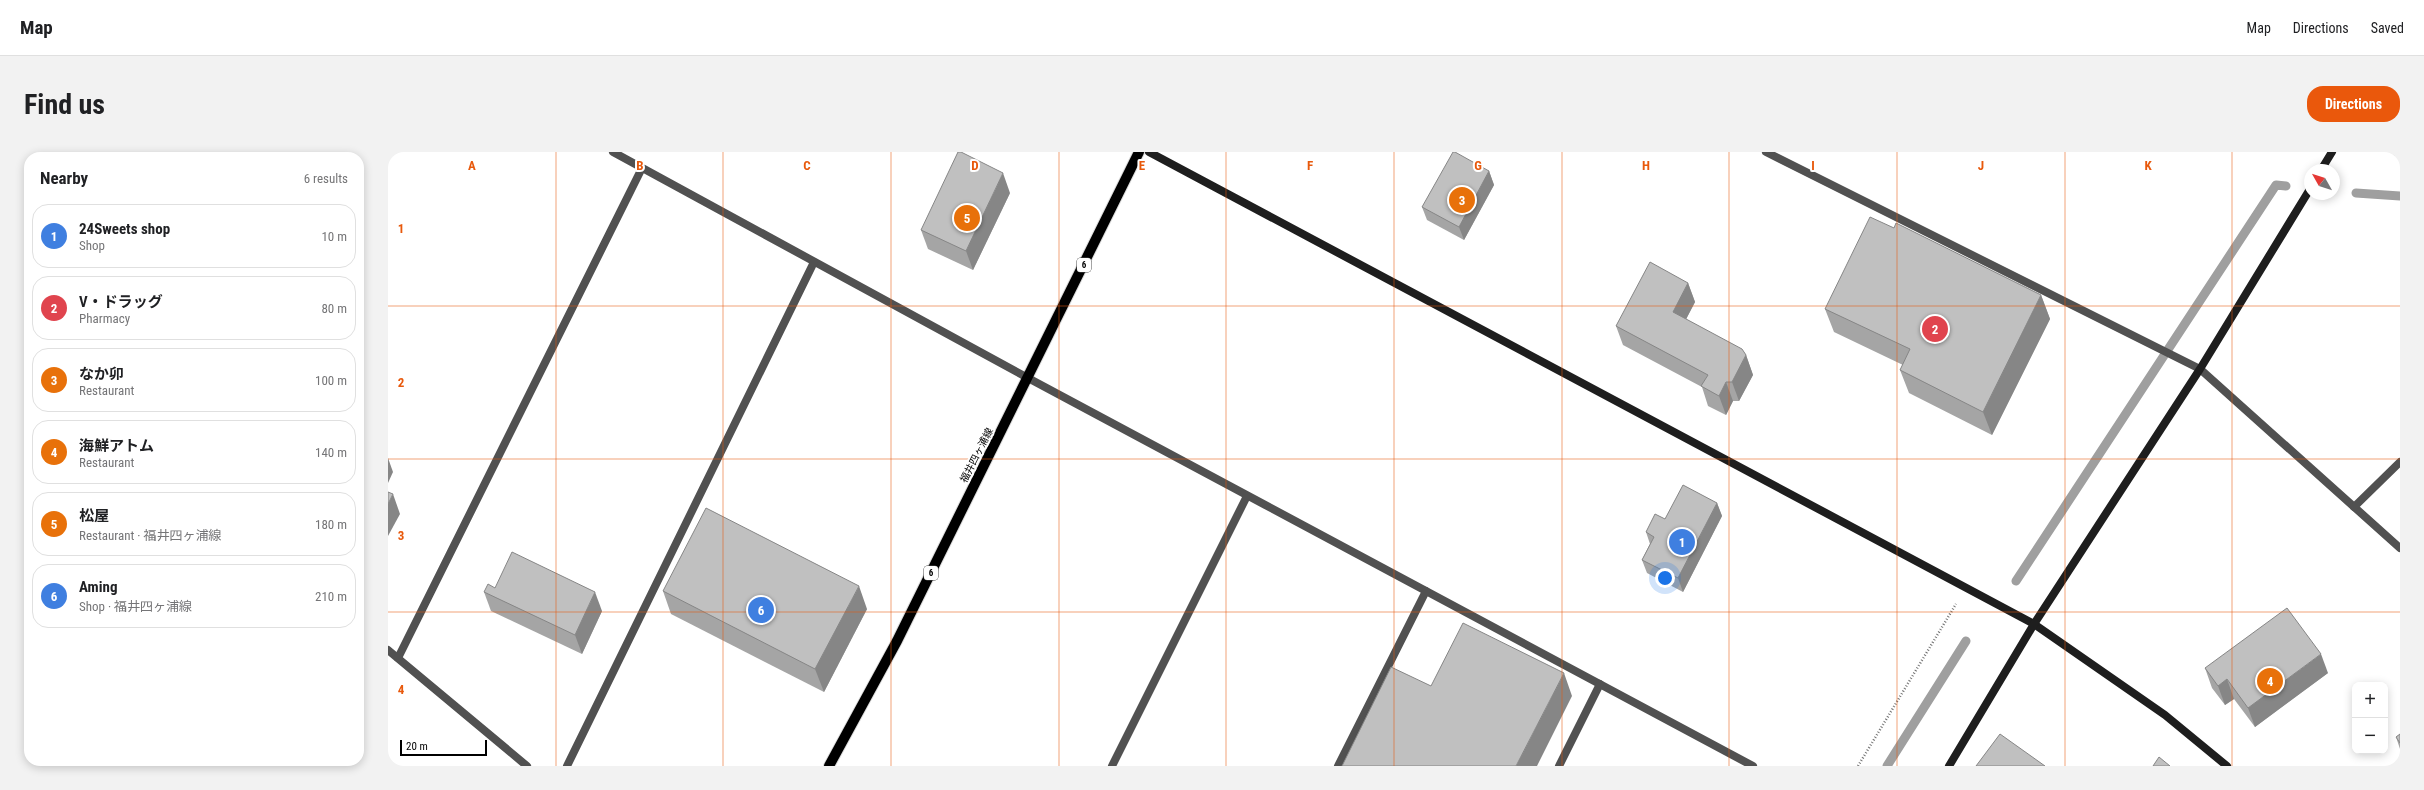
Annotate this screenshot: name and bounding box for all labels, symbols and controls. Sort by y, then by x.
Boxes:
text: Map [20,16,53,39]
text: Map [2247,20,2271,36]
text: Directions [2293,20,2349,36]
text: Saved [2371,20,2404,36]
button: Directions [2307,86,2400,122]
text: Find us [24,88,105,121]
text: A [468,158,476,173]
text: B [636,158,644,173]
text: C [803,158,811,173]
text: D [971,158,979,173]
text: E [1139,158,1146,173]
text: F [1307,158,1313,173]
text: G [1474,158,1482,173]
text: H [1642,158,1650,173]
text: I [1811,158,1815,173]
text: J [1978,158,1984,173]
text: K [2144,158,2152,173]
north arrow [2304,164,2340,200]
text: Nearby [40,168,88,188]
text: 6 results [304,171,348,186]
pin: 3 [1449,185,1475,215]
pin: 5 [954,203,980,233]
text: 24Sweets shop [79,220,170,238]
text: 1 [398,221,404,236]
text: 1 [51,229,57,244]
text: 10 m [321,229,347,244]
text: Shop [79,238,105,253]
road number: 6 [1077,258,1091,272]
text: V・ドラッグ [79,293,163,311]
text: 2 [51,301,57,316]
text: 80 m [321,301,347,316]
text: Pharmacy [79,311,130,326]
pin: 2 [1922,314,1948,344]
text: なか卯 [79,365,124,383]
text: 3 [51,373,57,388]
text: 100 m [315,373,347,388]
text: 2 [398,375,405,390]
text: Restaurant [79,383,134,398]
street label: 福井四ヶ浦線 [958,426,995,484]
text: 海鮮アトム [79,437,154,455]
text: 4 [51,445,57,460]
text: 140 m [315,445,347,460]
text: Restaurant [79,455,134,470]
text: 松屋 [79,507,109,525]
text: 5 [51,517,57,532]
text: 180 m [315,517,347,532]
pin: 1 [1669,527,1695,557]
text: Restaurant · 福井四ヶ浦線 [79,528,222,543]
text: 3 [398,528,404,543]
road number: 6 [924,566,938,580]
your location [1655,568,1675,588]
text: Aming [79,578,117,596]
text: 6 [51,589,57,604]
text: 210 m [315,589,347,604]
pin: 6 [748,595,774,625]
text: Shop · 福井四ヶ浦線 [79,599,192,614]
pin: 4 [2257,666,2283,696]
text: 4 [398,682,405,697]
map controls [2352,682,2388,754]
button: + [2352,682,2388,718]
button: − [2352,718,2388,754]
scale bar [400,738,487,757]
text: 20 m [406,740,428,753]

